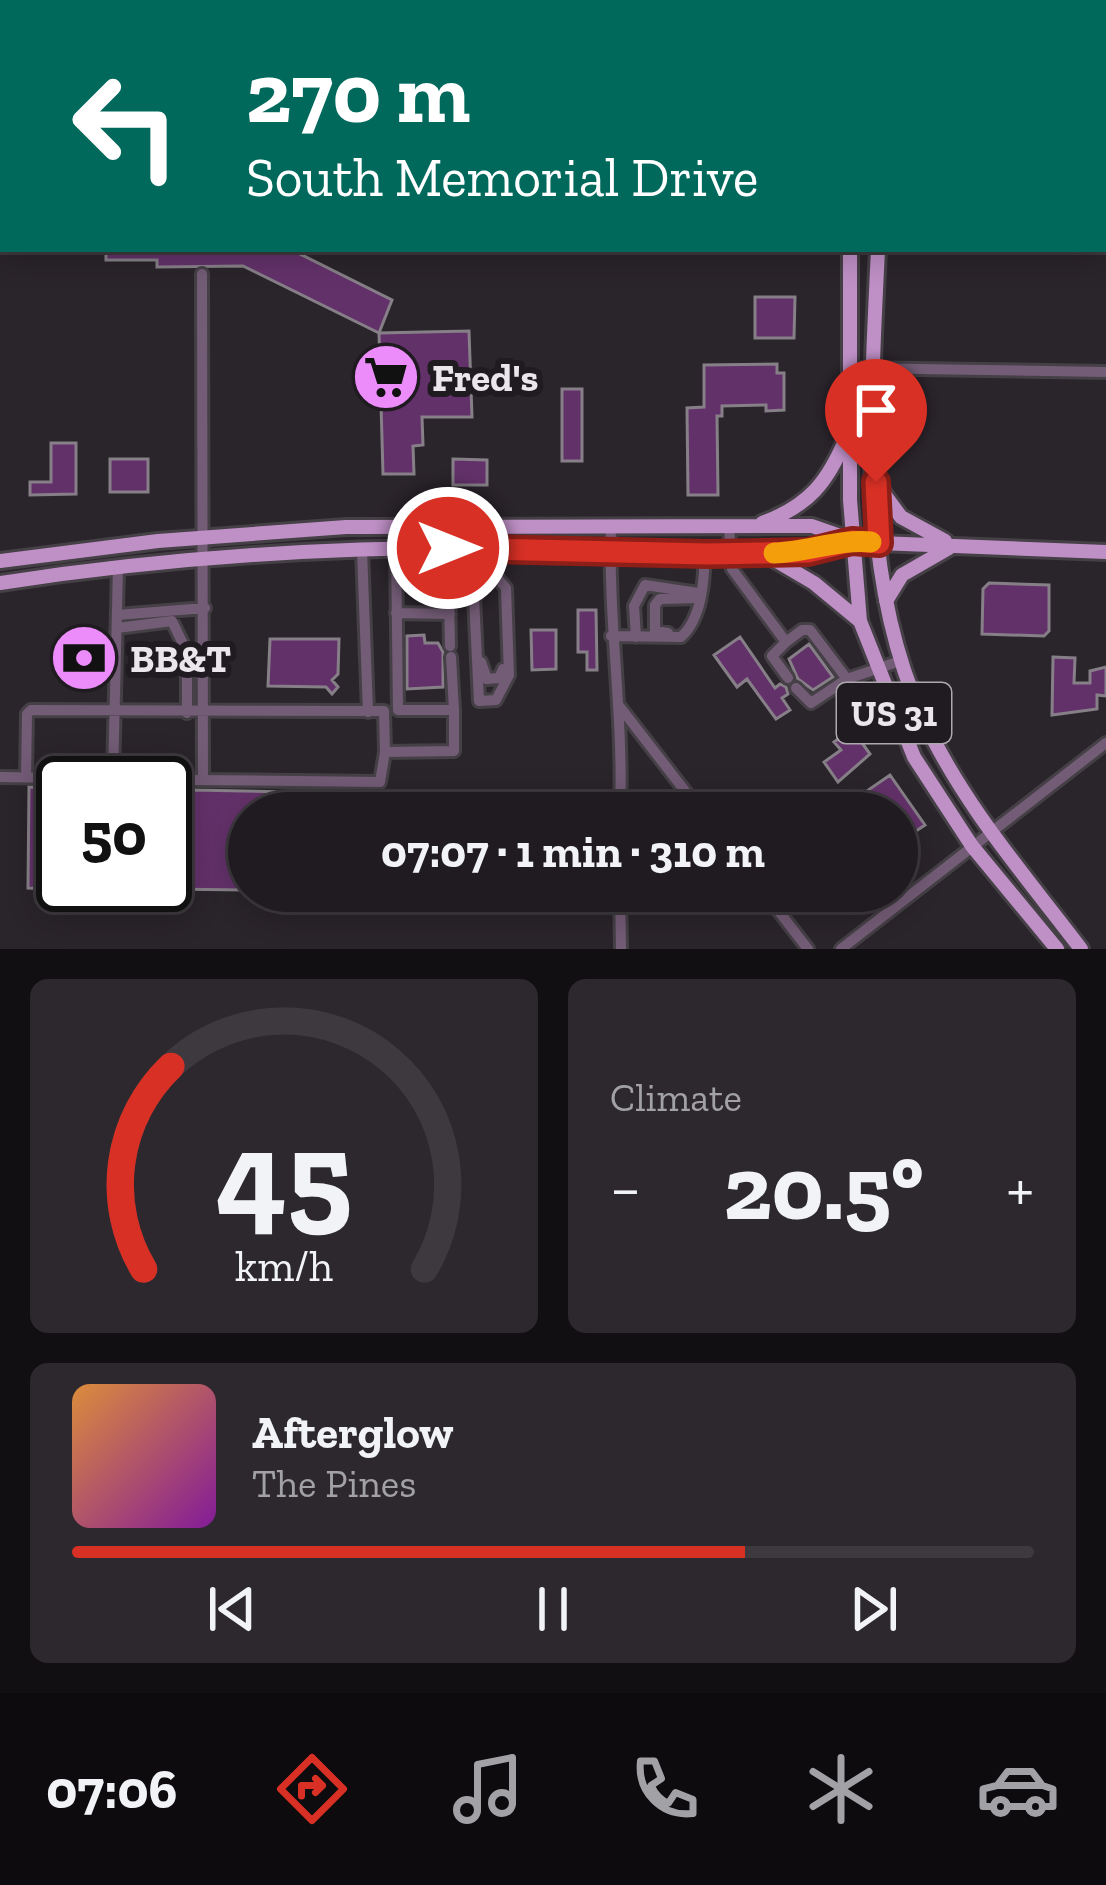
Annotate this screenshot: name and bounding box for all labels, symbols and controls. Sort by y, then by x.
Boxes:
text: 270 m [246,43,470,144]
icon: left [48,48,204,204]
text: South Memorial Drive [246,145,758,210]
supermarket icon: Fred's [351,342,421,412]
place label: Fred's [432,354,538,401]
pin [825,359,927,482]
icon: arrive [843,377,909,443]
position arrow [385,485,511,611]
bank icon: BB&T [49,623,119,693]
place label: BB&T [130,635,231,682]
road number: US 31 [837,683,951,743]
speed limit sign: 50 [36,756,192,912]
text: 07:07 · 1 min · 310 m [381,825,765,879]
text: Climate [610,1074,742,1121]
text: 45 [216,1100,352,1250]
text: 20.5° [723,1134,924,1242]
text: − [610,1149,641,1228]
text: + [1006,1149,1034,1228]
text: km/h [235,1241,333,1292]
text: Afterglow [252,1406,453,1460]
text: The Pines [252,1460,416,1507]
icon: previous [199,1576,265,1642]
icon: pause [520,1576,586,1642]
icon: next [841,1576,907,1642]
icon: directions [270,1747,354,1831]
icon: music [446,1747,530,1831]
icon: phone [623,1747,707,1831]
icon: climate [799,1747,883,1831]
icon: car [976,1747,1060,1831]
text: 07:06 [46,1757,178,1822]

